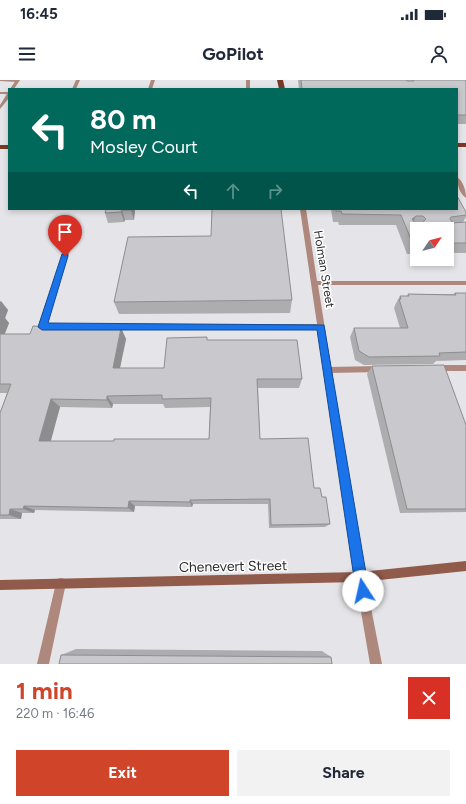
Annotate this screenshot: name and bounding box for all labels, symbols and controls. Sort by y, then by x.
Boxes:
text: 16:45 [20,5,58,23]
icon: menu [16,43,38,65]
text: GoPilot [202,43,264,65]
icon: person [428,43,450,65]
text: 80 m [90,102,156,136]
icon: left [24,104,76,156]
text: Mosley Court [90,136,198,158]
icon: left [180,180,202,202]
icon: ahead [222,180,244,202]
icon: right [264,180,286,202]
pin [48,215,82,256]
icon: arrive [54,221,76,243]
north arrow [410,222,454,266]
map controls [410,222,454,266]
street label: Holman Street [311,229,337,309]
street label: Chenevert Street [179,557,287,576]
position arrow [342,570,384,612]
text: 1 min [16,676,73,705]
button: close [408,677,450,719]
text: 220 m · 16:46 [16,706,94,721]
button: Exit [16,750,229,796]
button: Share [237,750,450,796]

